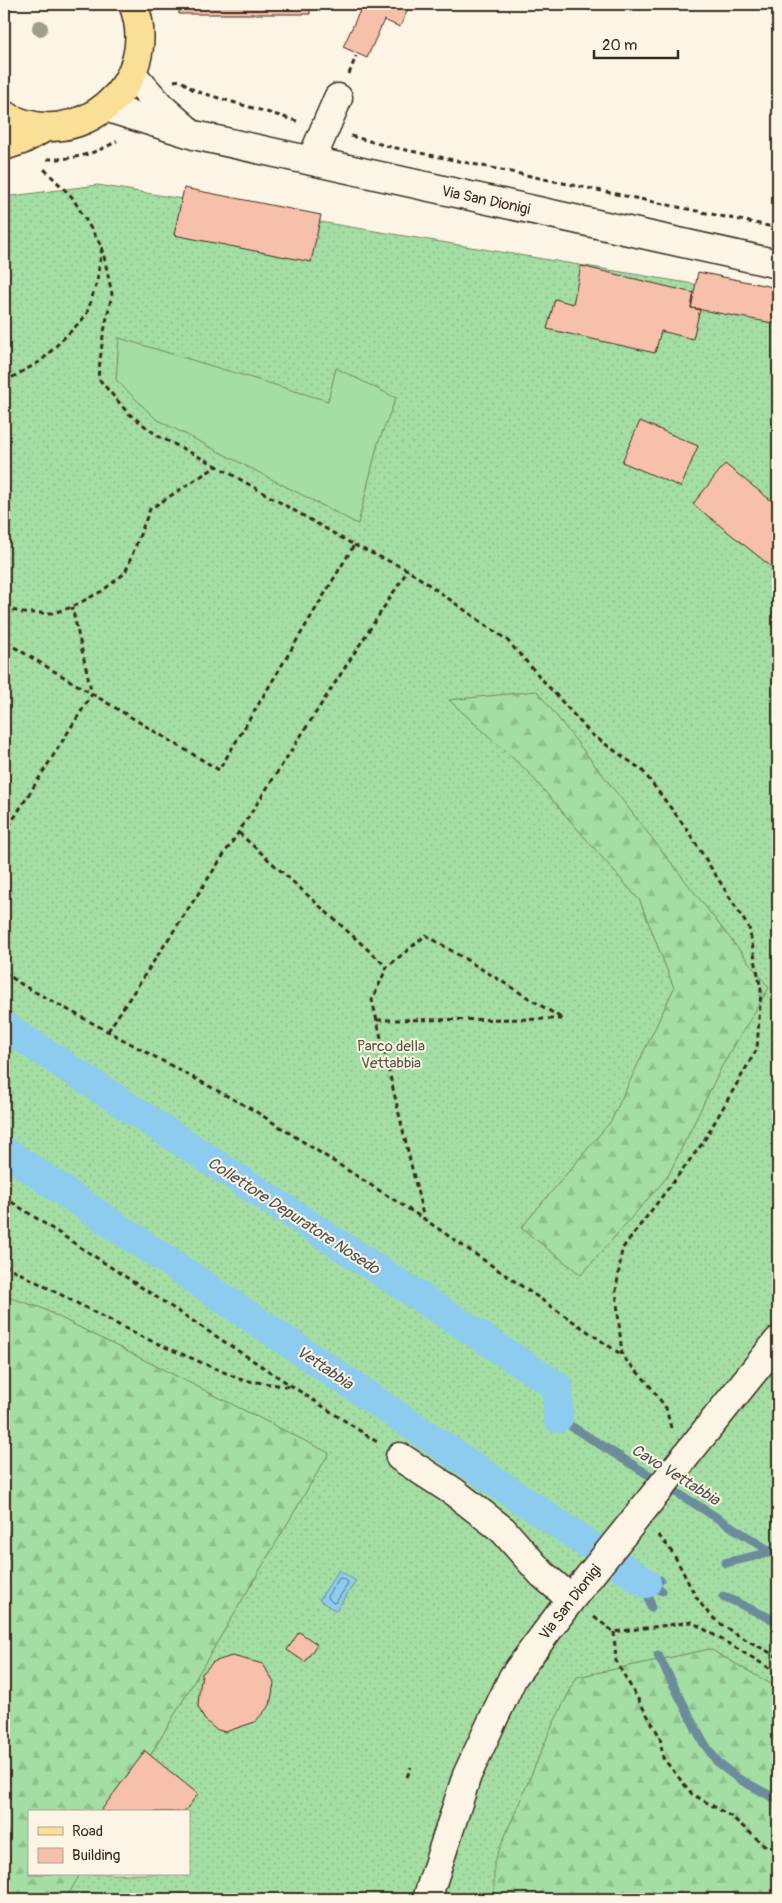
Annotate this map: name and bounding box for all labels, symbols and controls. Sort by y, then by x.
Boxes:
scale bar [594,28,678,60]
text: 20 m [602,36,637,55]
street label: Via San Dionigi [440,182,532,219]
park label: Parco della Vettabbia [357,1037,425,1073]
water label: Collettore Depuratore Nosedo [204,1153,384,1280]
water label: Vettabbia [292,1342,358,1395]
water label: Cavo Vettabbia [628,1440,725,1511]
street label: Via San Dionigi [535,1561,606,1644]
legend [28,1810,190,1876]
text: Road [72,1822,103,1841]
text: Building [72,1846,120,1865]

